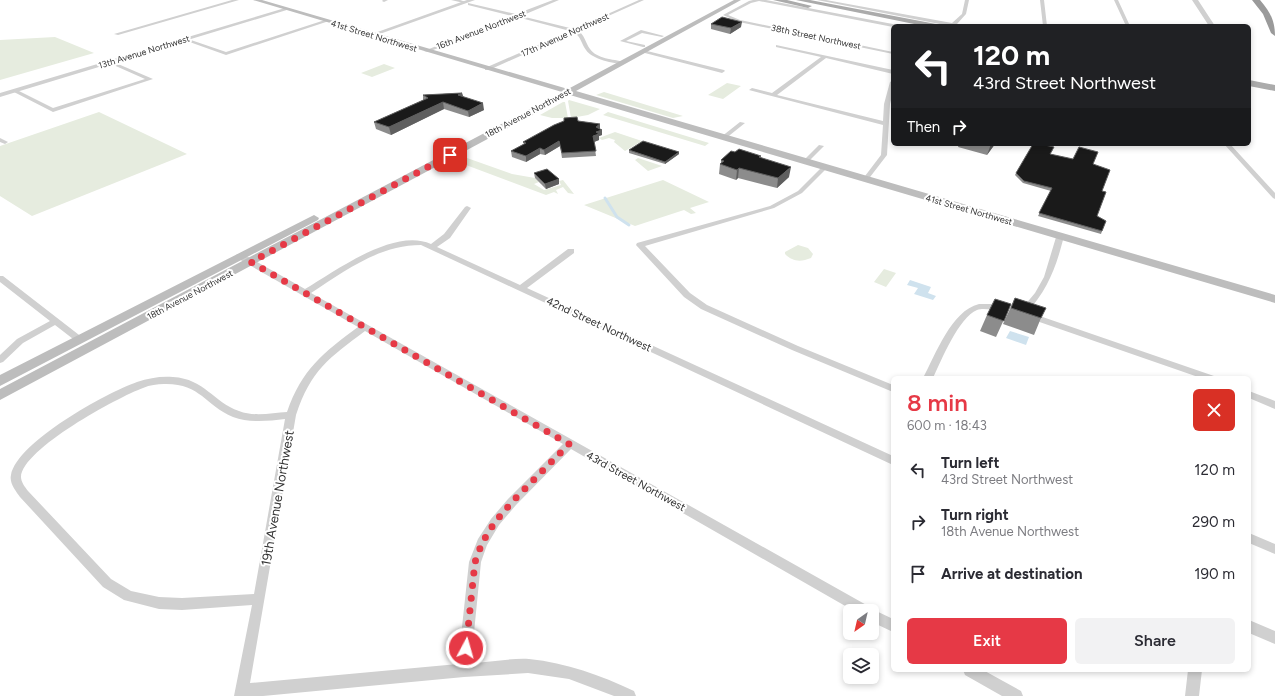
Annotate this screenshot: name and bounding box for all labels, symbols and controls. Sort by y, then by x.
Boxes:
street label: 16th Avenue Northwest [434,7,528,52]
street label: 17th Avenue Northwest [519,10,611,59]
street label: 41st Street Northwest [330,17,419,54]
street label: 38th Street Northwest [770,22,863,52]
street label: 13th Avenue Northwest [97,32,191,71]
text: 120 m [973,38,1050,72]
icon: left [907,40,959,92]
text: 43rd Street Northwest [973,72,1156,94]
street label: 18th Avenue Northwest [483,85,573,140]
icon: right [948,116,970,138]
text: Then [907,118,940,136]
pin [433,138,467,172]
icon: arrive [439,144,461,166]
street label: 41st Street Northwest [925,192,1014,227]
street label: 18th Avenue Northwest [145,267,235,322]
street label: 42nd Street Northwest [544,294,653,355]
text: 8 min [907,388,968,417]
button: close [1193,389,1235,431]
text: 600 m · 18:43 [907,418,987,433]
street label: 19th Avenue Northwest [258,429,297,567]
street label: 43rd Street Northwest [584,449,688,514]
text: Turn left [941,454,999,472]
icon: left [907,459,929,481]
text: 120 m [1194,461,1235,479]
text: 43rd Street Northwest [941,472,1073,487]
text: Turn right [941,506,1009,524]
icon: right [907,511,929,533]
text: 290 m [1192,513,1235,531]
text: 18th Avenue Northwest [941,524,1079,539]
icon: arrive [907,563,929,585]
text: Arrive at destination [941,565,1082,583]
text: 190 m [1194,565,1235,583]
north arrow [843,604,879,640]
map controls [843,604,879,684]
button: Exit [907,618,1067,664]
button: Share [1075,618,1235,664]
position arrow [445,627,487,669]
button: layers [843,648,879,684]

